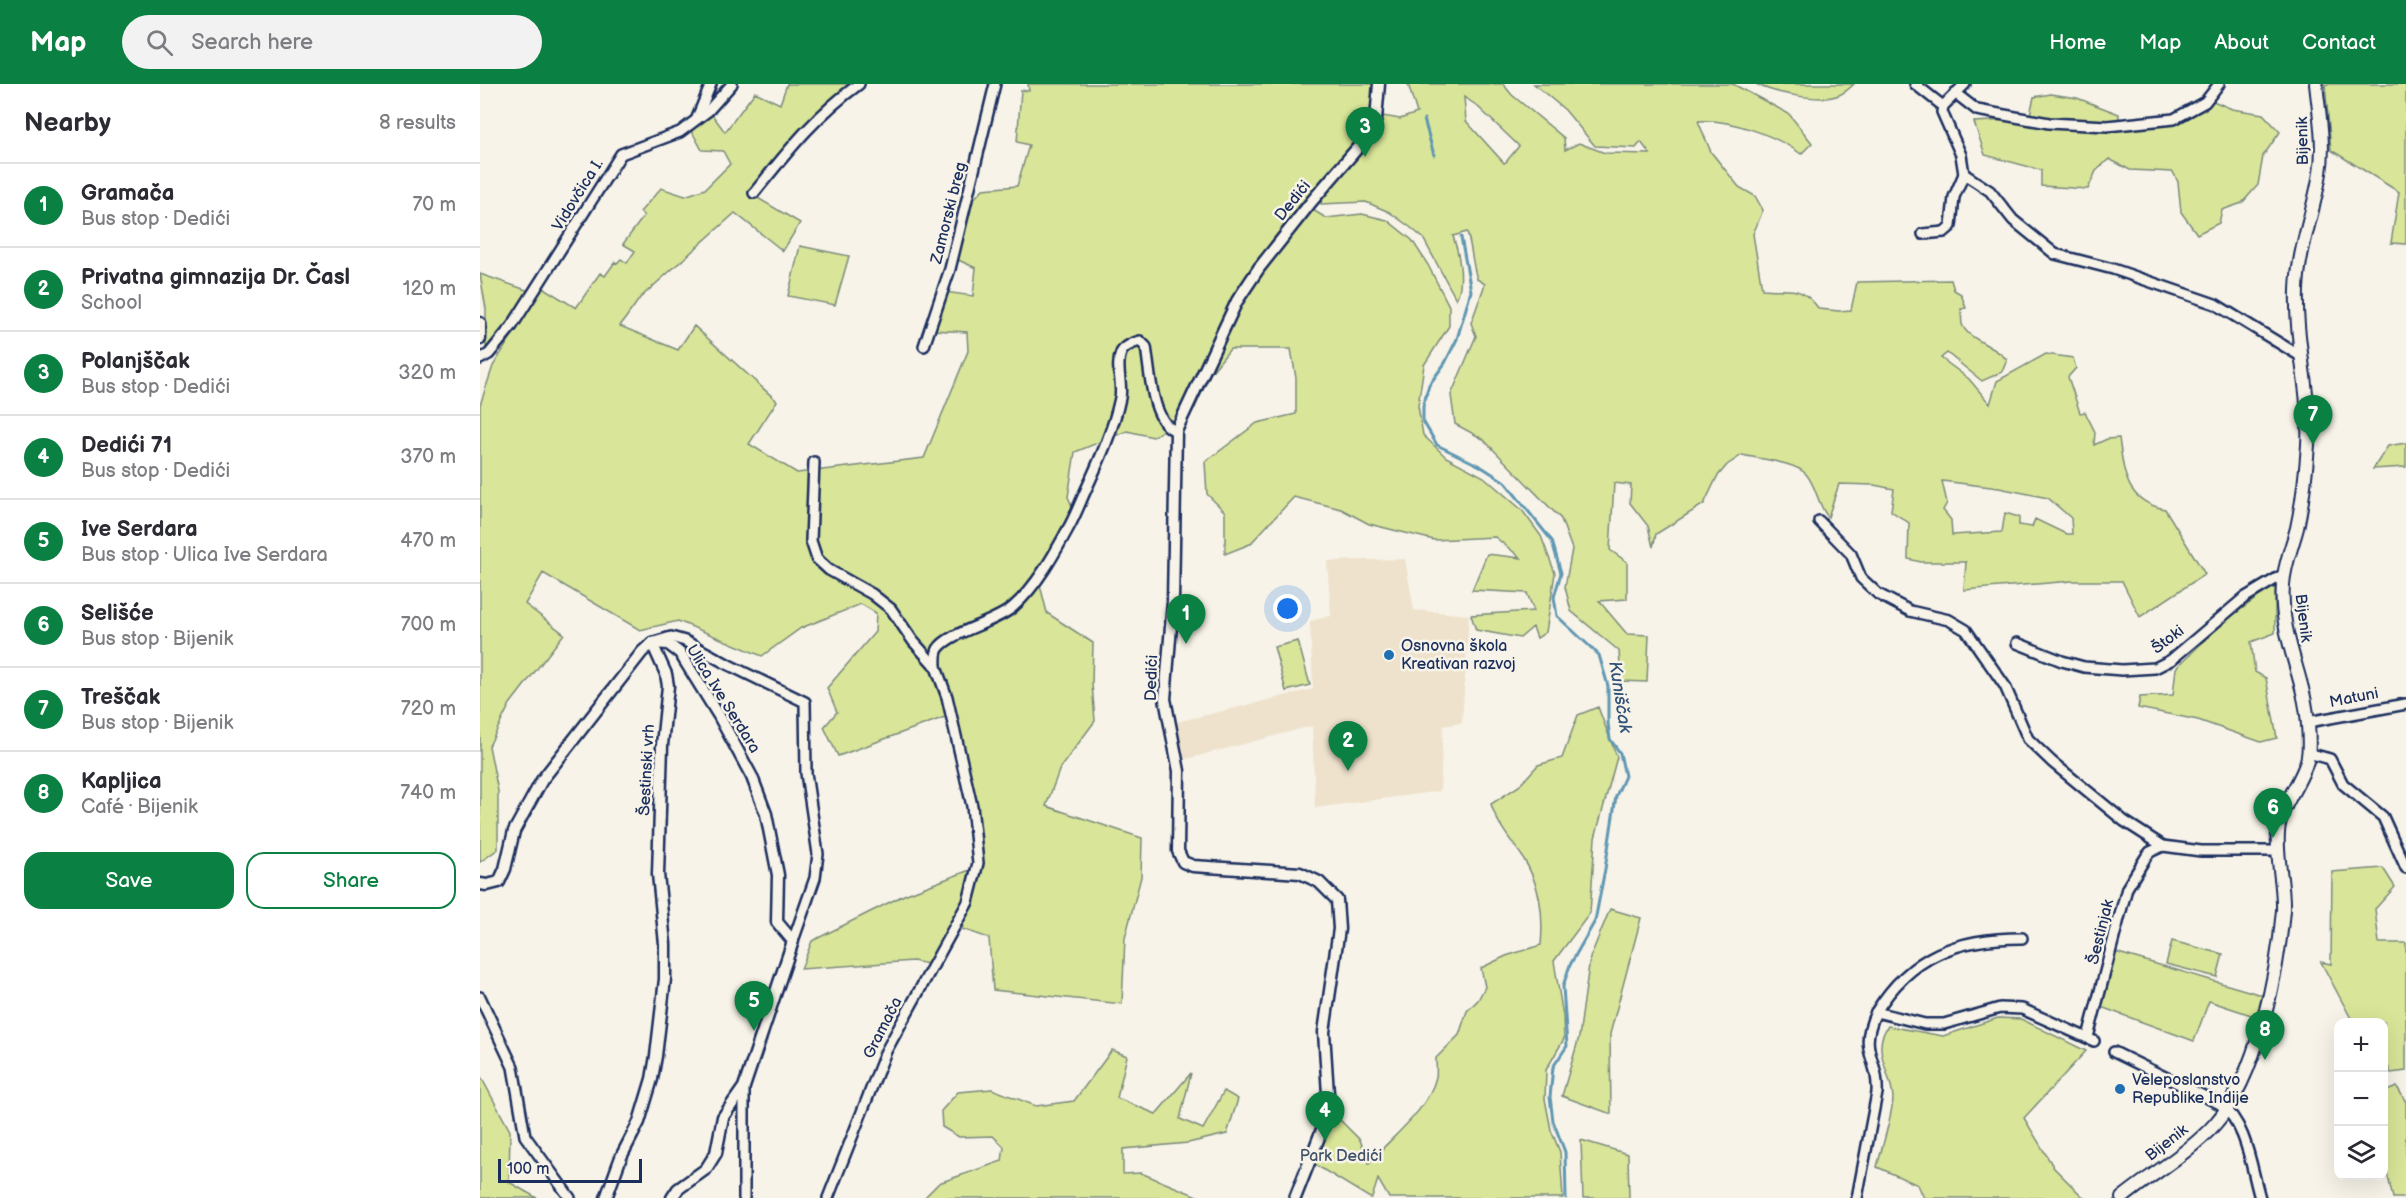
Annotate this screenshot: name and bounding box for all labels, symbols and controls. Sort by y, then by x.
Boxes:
search box [122,15,542,69]
text: Map [30,26,86,59]
icon: search [143,26,176,59]
text: Search here [191,29,313,56]
text: Home [2049,30,2106,55]
text: Map [2139,30,2181,55]
text: About [2214,30,2269,55]
text: Contact [2302,30,2376,55]
pin: 3 [1346,107,1384,157]
text: Nearby [24,108,111,139]
text: 8 results [379,111,456,135]
street label: Bijenik [2293,116,2313,165]
street label: Vidovčica I. [548,155,608,235]
street label: Zamorski breg [927,160,971,267]
street label: Dedići [1271,177,1315,225]
text: Gramača [81,180,174,207]
text: 1 [39,193,48,217]
text: 70 m [412,193,456,217]
text: Bus stop · Dedići [81,207,230,231]
text: Privatna gimnazija Dr. Časl [81,264,350,291]
text: 2 [38,277,49,301]
text: 120 m [403,277,456,301]
text: School [81,291,142,315]
text: Polanjščak [81,348,190,375]
text: 3 [38,361,49,385]
text: 320 m [398,361,456,385]
text: Bus stop · Dedići [81,375,230,399]
pin: 7 [2294,396,2332,445]
text: Dedići 71 [81,432,172,459]
text: 4 [38,445,49,469]
text: 370 m [400,445,456,469]
text: Bus stop · Dedići [81,459,230,483]
text: Ive Serdara [81,516,198,543]
text: 5 [38,529,49,553]
text: 470 m [400,529,456,553]
text: Bus stop · Ulica Ive Serdara [81,543,328,567]
street label: Bijenik [2291,593,2315,643]
pin: 1 [1166,594,1206,644]
your location [1273,594,1302,623]
text: Selišće [81,600,154,627]
text: 6 [37,613,50,637]
text: 700 m [401,613,456,637]
street label: Štoki [2147,620,2188,658]
text: Bus stop · Bijenik [81,627,233,651]
place label: Osnovna škola Kreativan razvoj [1401,637,1516,674]
street label: Ulica Ive Serdara [682,641,764,757]
marker: Osnovna škola Kreativan razvoj [1382,648,1396,662]
street label: Dedići [1142,655,1162,701]
water label: Kuniščak [1604,659,1636,736]
text: Treščak [81,684,160,711]
street label: Matuni [2328,684,2380,712]
text: 7 [38,697,49,721]
text: 720 m [401,697,456,721]
text: Bus stop · Bijenik [81,711,233,735]
pin: 2 [1328,722,1368,771]
street label: Šestinski vrh [633,723,659,816]
text: Kapljica [81,768,162,795]
text: 8 [37,781,50,805]
text: 740 m [400,781,456,805]
pin: 6 [2254,788,2292,838]
text: Café · Bijenik [81,795,198,819]
button: Save [24,852,234,909]
button: Share [246,852,456,909]
street label: Šestinjak [2082,897,2118,967]
pin: 5 [734,982,774,1031]
street label: Gramača [859,994,907,1062]
pin: 8 [2246,1010,2284,1060]
map controls [2334,1018,2388,1180]
button: + [2334,1018,2388,1072]
place label: Veleposlanstvo Republike Indije [2132,1071,2249,1108]
button: − [2334,1072,2388,1126]
marker: Veleposlanstvo Republike Indije [2113,1082,2127,1096]
pin: 4 [1306,1092,1344,1141]
street label: Bijenik [2142,1120,2192,1165]
button: layers [2334,1126,2388,1180]
park label: Park Dedići [1300,1147,1382,1166]
scale bar [498,1156,642,1184]
text: 100 m [507,1160,550,1179]

